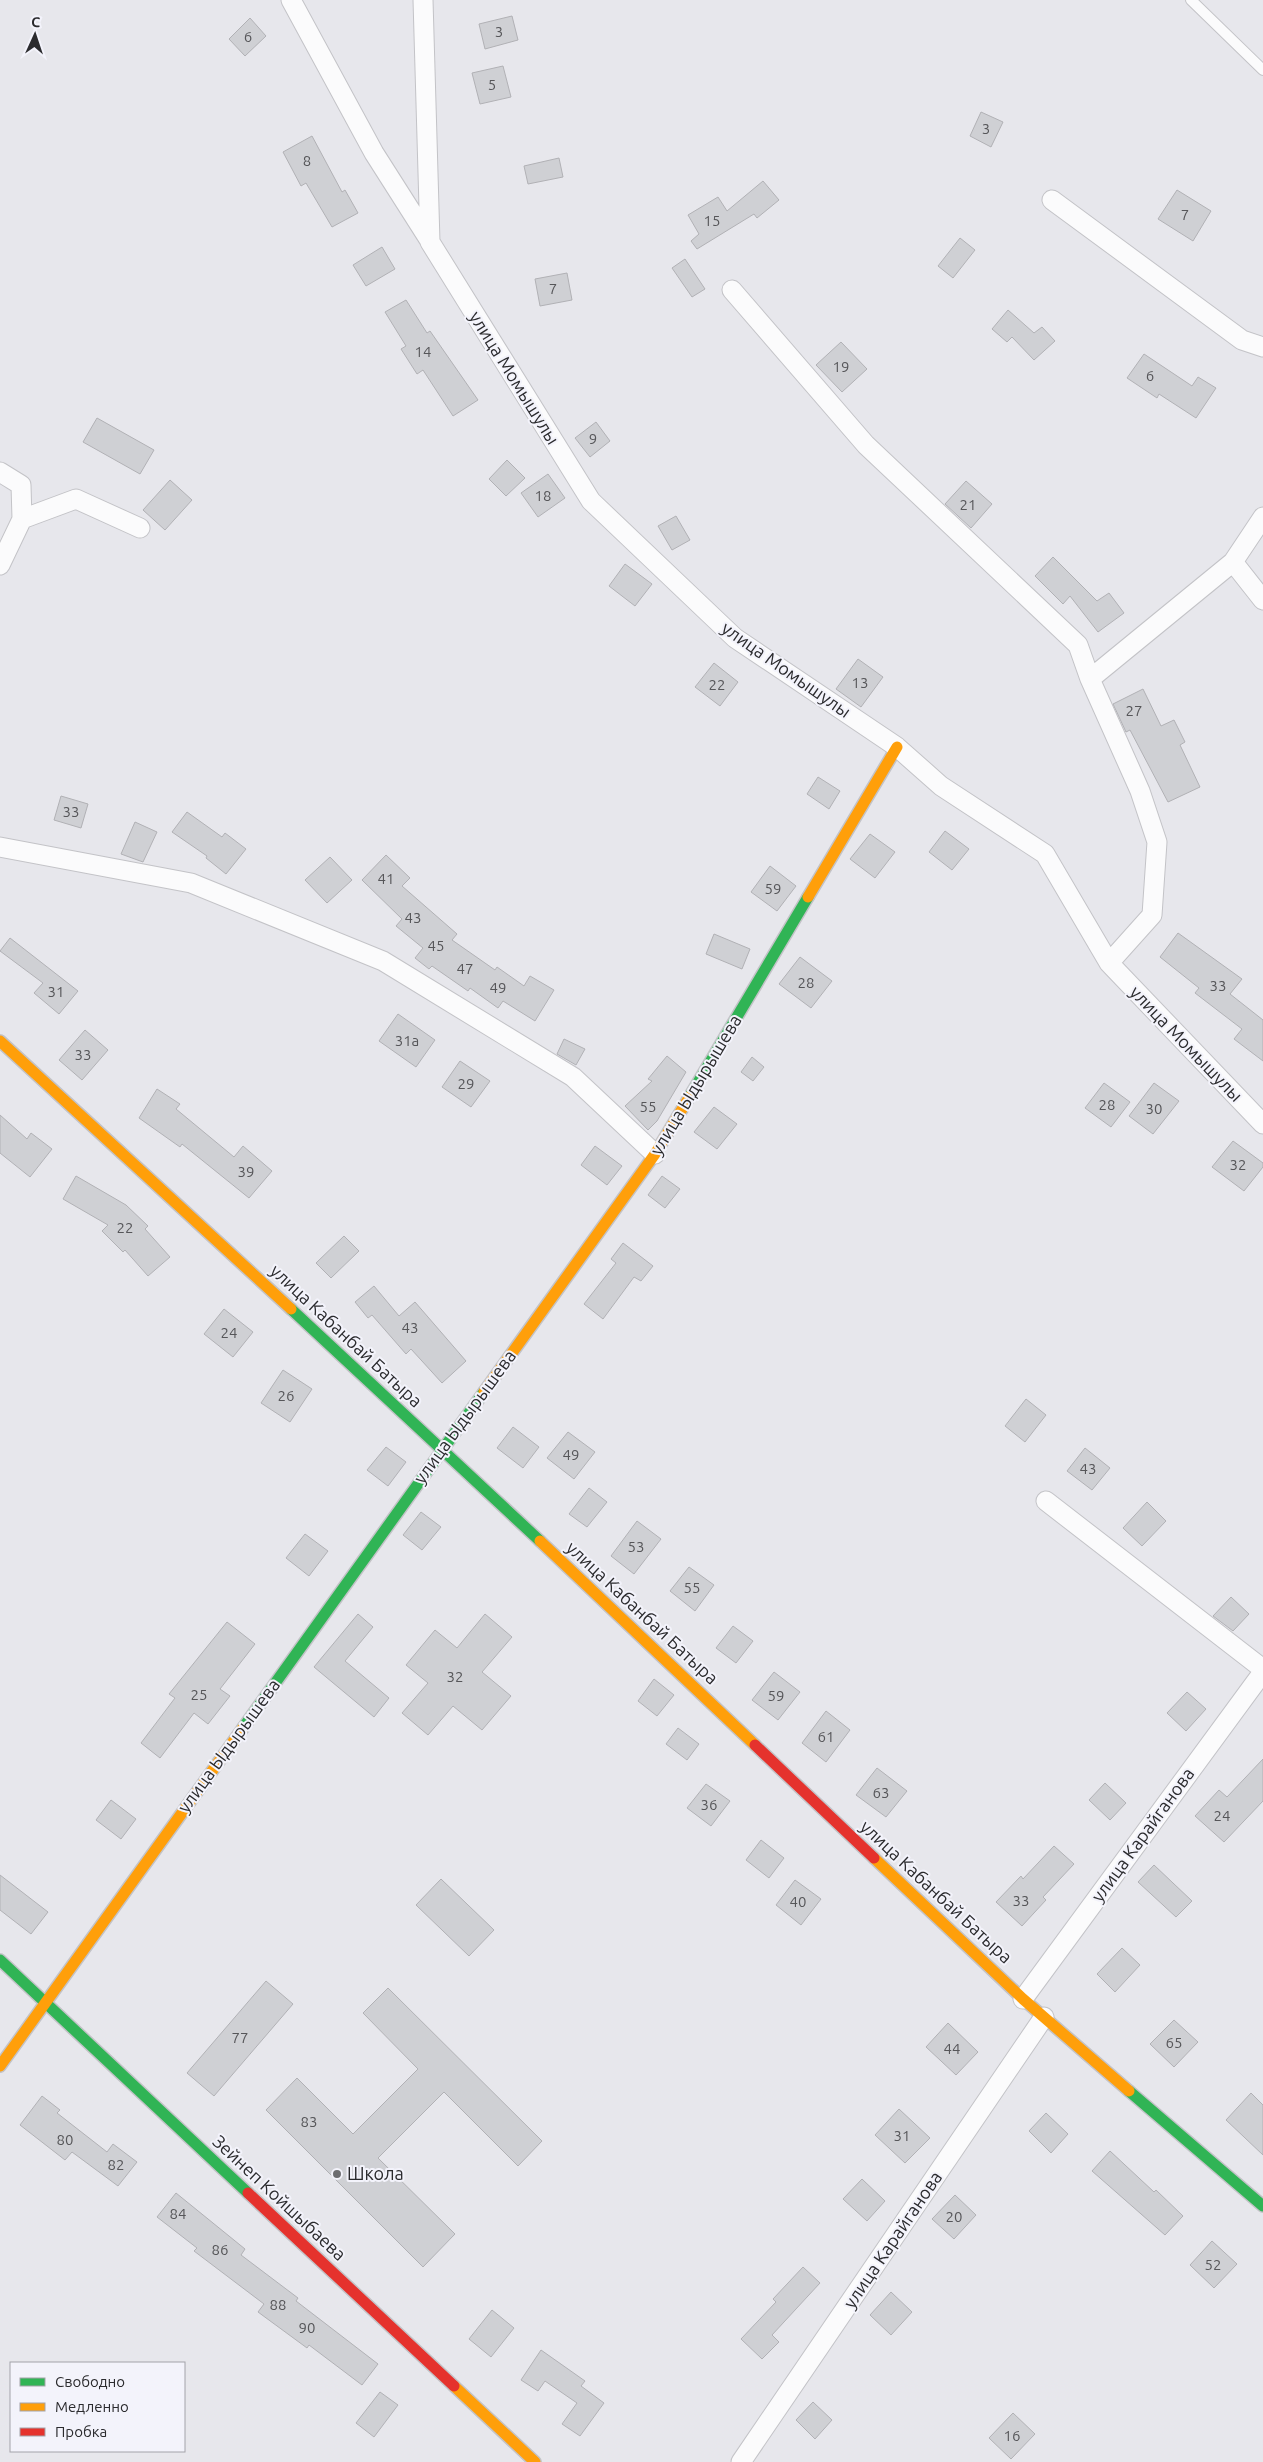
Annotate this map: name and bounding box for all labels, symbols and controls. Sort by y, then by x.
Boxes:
north arrow [10,10,60,60]
text: С [31,14,41,30]
house number: 3 [495,23,503,40]
house number: 6 [244,28,252,45]
house number: 5 [488,76,496,93]
house number: 3 [982,120,990,137]
house number: 8 [303,152,311,169]
house number: 7 [1181,206,1189,223]
house number: 15 [704,212,720,229]
house number: 7 [549,280,557,297]
street label: улица Момышулы [466,307,564,448]
house number: 14 [415,343,431,360]
house number: 19 [833,358,849,375]
house number: 6 [1146,367,1154,384]
house number: 9 [589,430,597,447]
house number: 18 [535,487,551,504]
house number: 21 [960,496,976,513]
street label: улица Момышулы [718,617,855,721]
house number: 13 [852,674,868,691]
house number: 22 [709,676,725,693]
house number: 27 [1126,702,1142,719]
house number: 33 [63,803,79,820]
house number: 41 [378,870,394,887]
house number: 59 [765,880,781,897]
house number: 43 [405,909,421,926]
house number: 45 [428,937,444,954]
house number: 47 [457,960,473,977]
house number: 28 [798,974,814,991]
house number: 33 [1210,977,1226,994]
house number: 49 [490,979,506,996]
street label: улица Момышулы [1126,981,1247,1105]
house number: 31 [48,983,64,1000]
street label: улица Ыдырышева [645,1011,745,1158]
house number: 31а [395,1032,419,1049]
house number: 33 [75,1046,91,1063]
house number: 29 [458,1075,474,1092]
house number: 28 [1099,1096,1115,1113]
house number: 55 [640,1098,656,1115]
house number: 30 [1146,1100,1162,1117]
house number: 32 [1230,1156,1246,1173]
house number: 39 [238,1163,254,1180]
house number: 22 [117,1219,133,1236]
street label: улица Кабанбай Батыра [267,1260,427,1411]
house number: 43 [402,1319,418,1336]
house number: 24 [221,1324,237,1341]
street label: улица Ыдырышева [409,1346,519,1487]
house number: 26 [278,1387,294,1404]
house number: 49 [563,1446,579,1463]
house number: 43 [1080,1460,1096,1477]
street label: улица Кабанбай Батыра [563,1537,723,1688]
house number: 53 [628,1538,644,1555]
house number: 55 [684,1579,700,1596]
house number: 32 [447,1668,463,1685]
street label: улица Ыдырышева [173,1675,283,1816]
house number: 25 [191,1686,207,1703]
house number: 59 [768,1687,784,1704]
house number: 61 [818,1728,834,1745]
street label: улица Карайганова [1087,1764,1198,1905]
house number: 63 [873,1784,889,1801]
house number: 36 [701,1796,717,1813]
house number: 24 [1214,1807,1230,1824]
street label: улица Кабанбай Батыра [857,1816,1017,1967]
house number: 33 [1013,1892,1029,1909]
house number: 40 [790,1893,806,1910]
house number: 77 [232,2029,248,2046]
house number: 65 [1166,2034,1182,2051]
house number: 44 [944,2040,960,2057]
house number: 83 [301,2113,317,2130]
house number: 31 [894,2127,910,2144]
street label: Зейнеп Койшыбаева [209,2130,350,2264]
house number: 80 [57,2131,73,2148]
house number: 82 [108,2156,124,2173]
place label: Школа [347,2163,404,2183]
street label: улица Карайганова [839,2167,945,2312]
marker: Школа [331,2168,343,2180]
house number: 84 [170,2205,186,2222]
house number: 20 [946,2208,962,2225]
house number: 86 [212,2241,228,2258]
house number: 52 [1205,2256,1221,2273]
house number: 88 [270,2296,286,2313]
house number: 90 [299,2319,315,2336]
legend [10,2362,185,2452]
text: Свободно [55,2373,125,2390]
text: Медленно [55,2398,129,2415]
text: Пробка [55,2423,107,2440]
house number: 16 [1004,2427,1020,2444]

